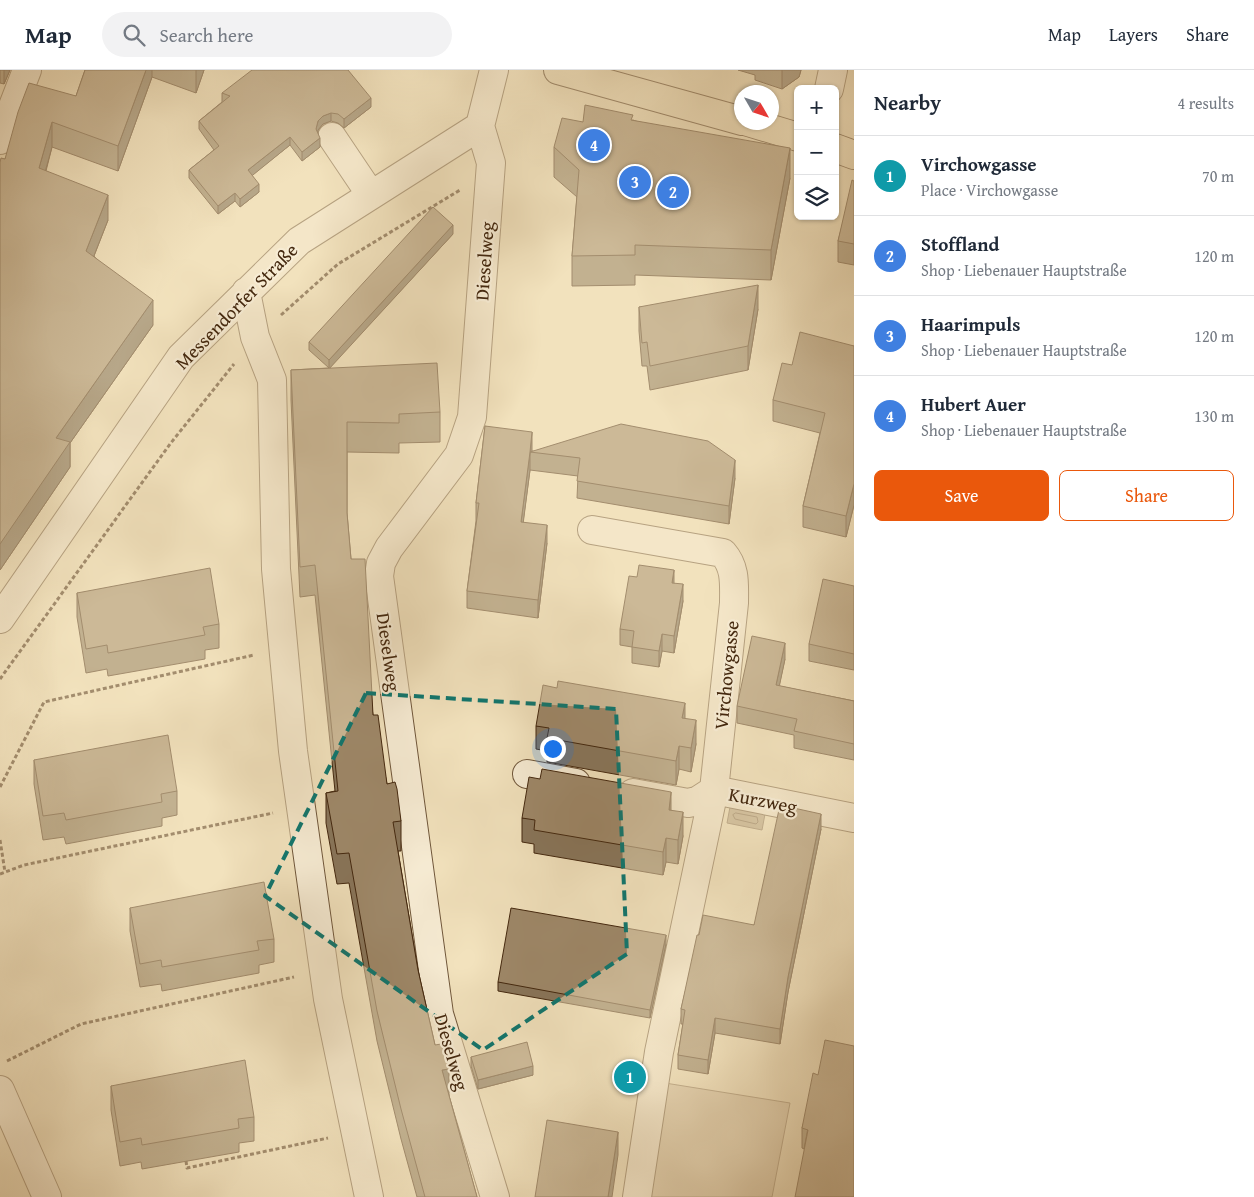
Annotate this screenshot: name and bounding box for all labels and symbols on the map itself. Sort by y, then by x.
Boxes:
north arrow [734,85,779,130]
pin: 4 [578,126,610,164]
pin: 3 [619,163,651,201]
pin: 2 [657,173,689,211]
street label: Dieselweg [467,220,501,301]
street label: Messendorfer Straße [168,236,304,376]
street label: Dieselweg [370,611,408,694]
street label: Virchowgasse [706,619,746,731]
your location [540,736,566,762]
street label: Kurzweg [726,780,800,820]
street label: Dieselweg [428,1010,477,1094]
pin: 1 [614,1058,646,1096]

